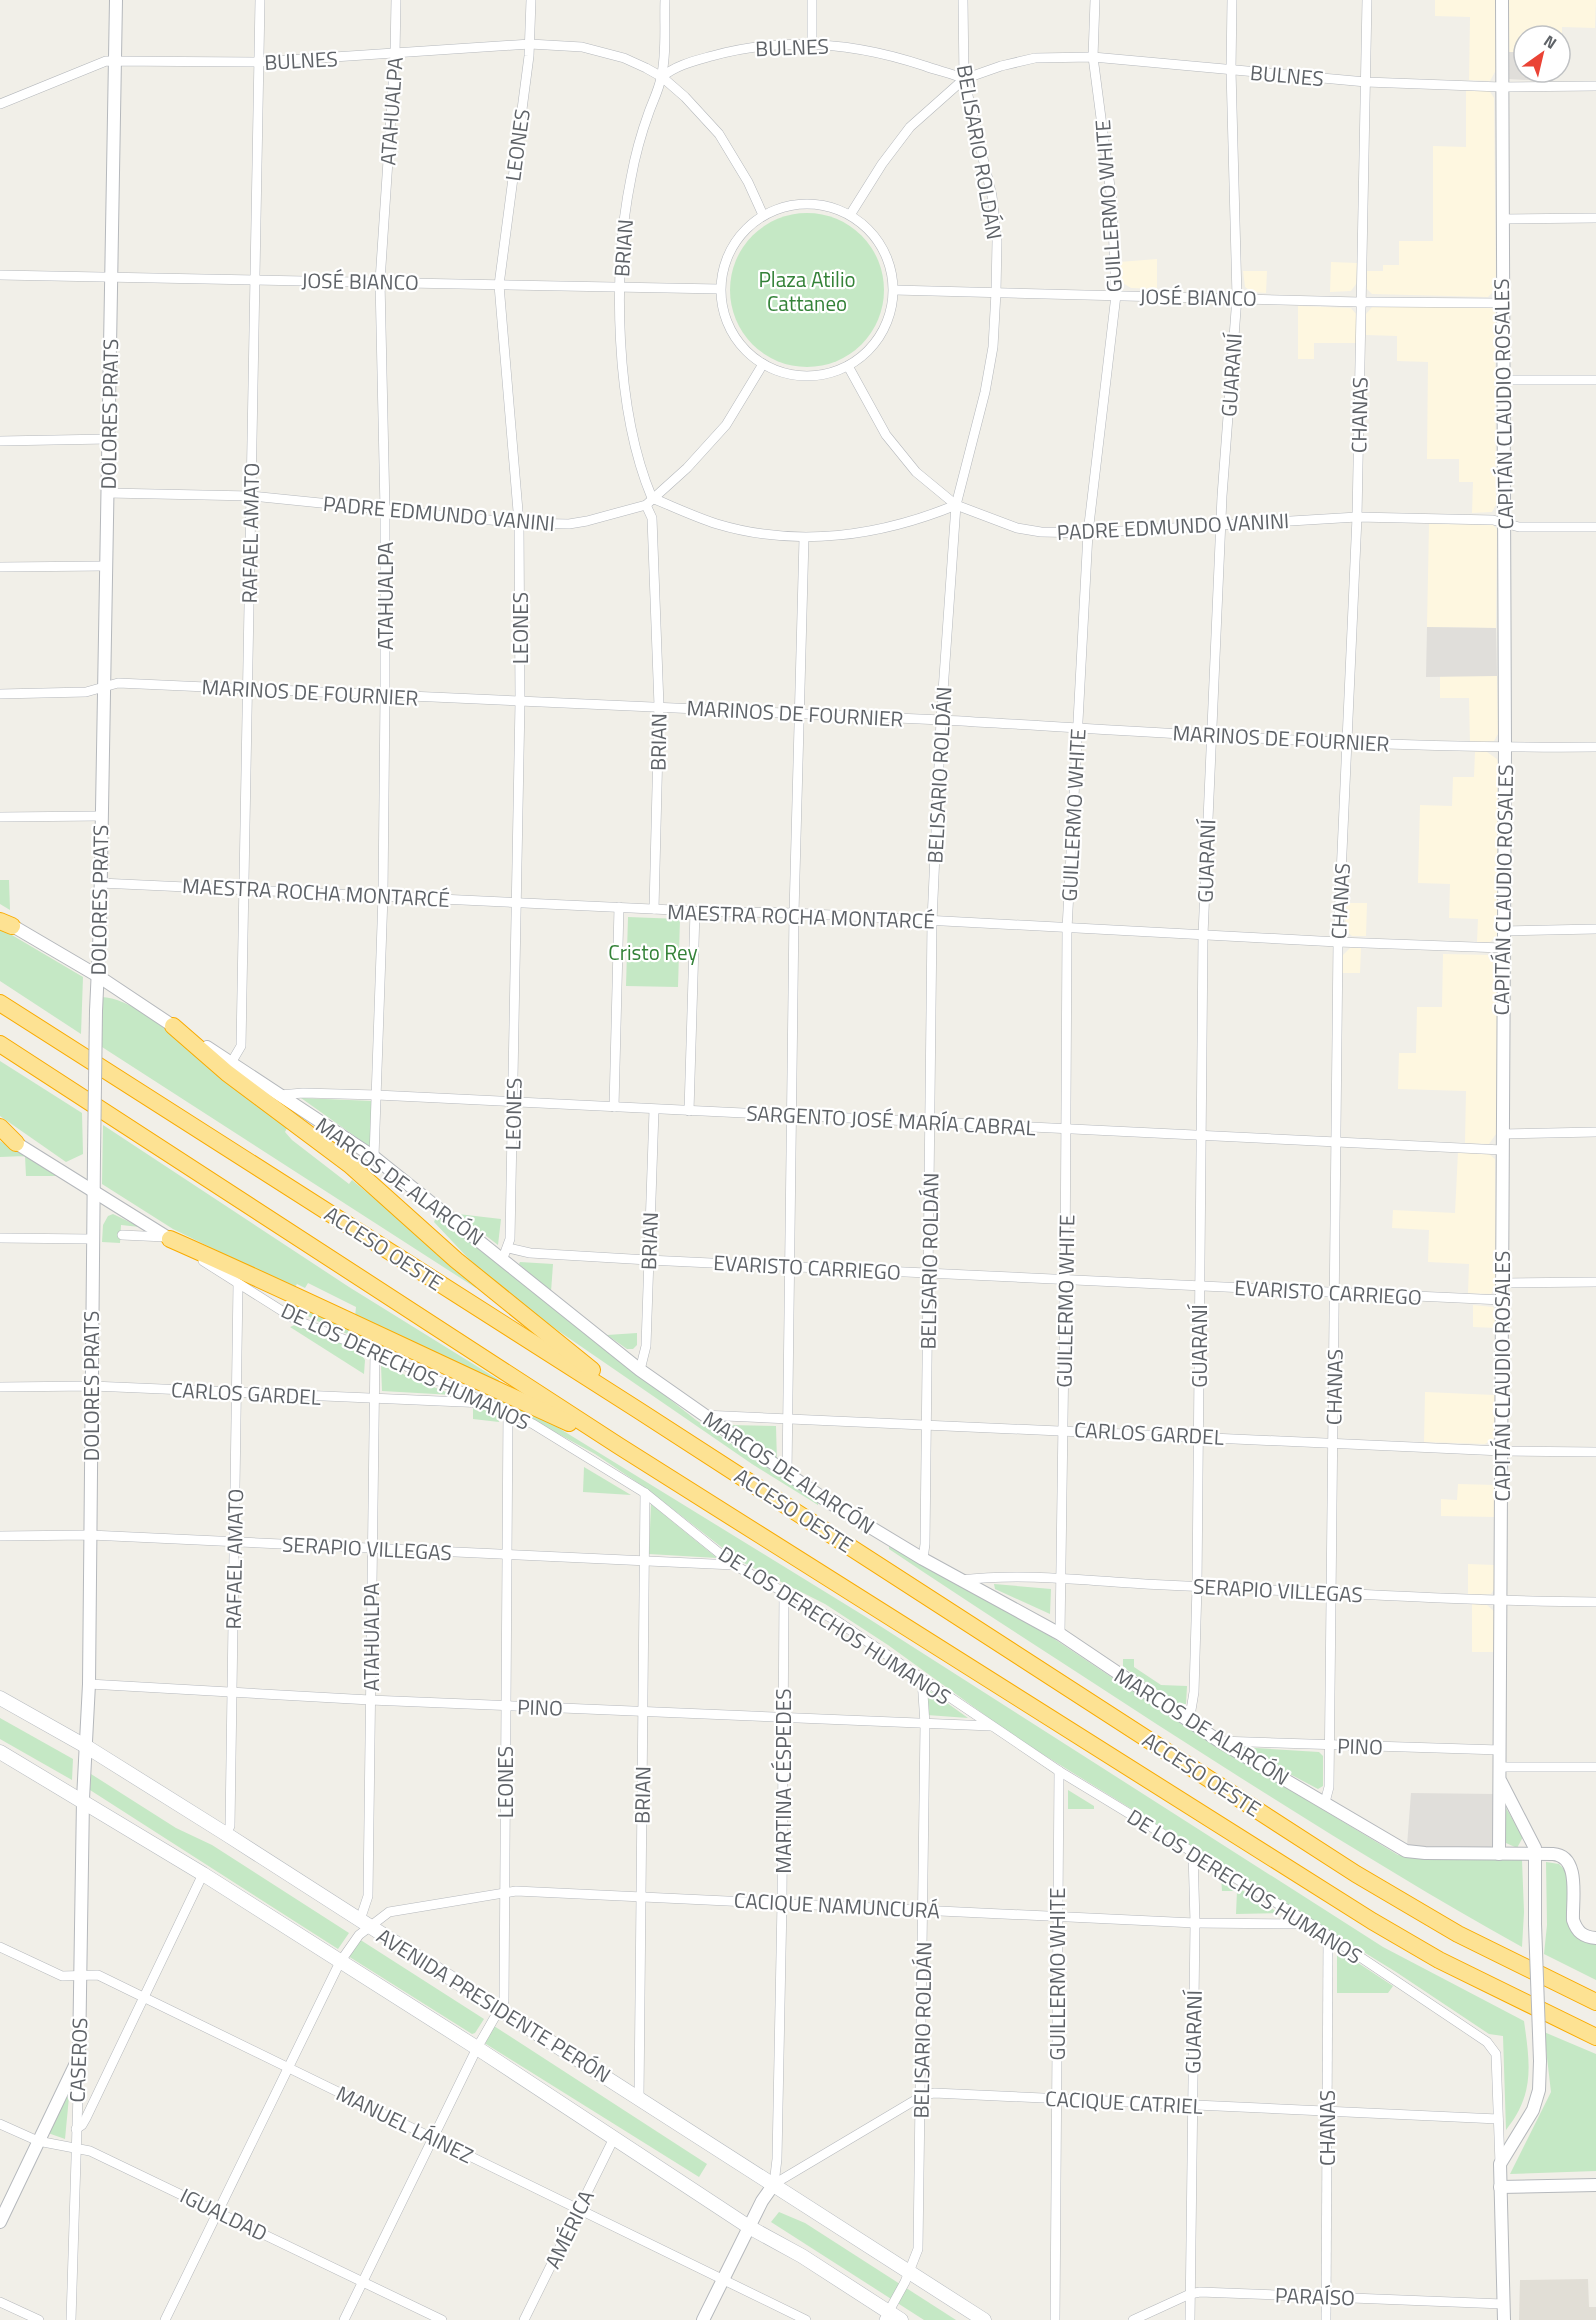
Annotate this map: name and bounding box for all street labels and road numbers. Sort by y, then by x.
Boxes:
street label: BULNES [755,30,829,64]
street label: BULNES [263,42,339,78]
street label: ATAHUALPA [371,55,411,166]
street label: BULNES [1249,56,1325,94]
street label: BELISARIO ROLDÁN [949,62,1011,242]
street label: LEONES [496,107,538,183]
street label: GUILLERMO WHITE [1086,119,1130,293]
street label: BRIAN [605,218,641,278]
street label: JOSÉ BIANCO [301,264,419,298]
street label: CAPITÁN CLAUDIO ROSALES [1485,278,1521,530]
street label: JOSÉ BIANCO [1139,280,1257,314]
street label: GUARANÍ [1212,331,1250,418]
street label: DOLORES PRATS [92,338,126,490]
street label: CHANAS [1342,377,1376,453]
street label: RAFAEL AMATO [233,462,267,604]
street label: PADRE EDMUNDO VANINI [322,487,556,539]
street label: PADRE EDMUNDO VANINI [1056,504,1290,548]
street label: ATAHUALPA [369,541,401,650]
street label: LEONES [504,592,536,664]
street label: MARINOS DE FOURNIER [201,670,419,714]
street label: BELISARIO ROLDÁN [918,686,960,864]
street label: MARINOS DE FOURNIER [686,691,904,735]
street label: BRIAN [641,713,675,771]
street label: MARINOS DE FOURNIER [1172,716,1390,760]
street label: GUILLERMO WHITE [1052,728,1094,902]
street label: CAPITÁN CLAUDIO ROSALES [1485,764,1521,1016]
street label: GUARANÍ [1189,818,1223,903]
street label: DOLORES PRATS [82,824,116,976]
street label: CHANAS [1322,862,1358,940]
street label: MAESTRA ROCHA MONTARCÉ [181,869,451,915]
street label: MAESTRA ROCHA MONTARCÉ [667,895,935,937]
street label: LEONES [496,1077,530,1151]
street label: SARGENTO JOSÉ MARÍA CABRAL [746,1096,1036,1144]
street label: MARCOS DE ALARCÓN [309,1109,491,1253]
street label: BELISARIO ROLDÁN [911,1172,947,1350]
street label: ACCESO OESTE [318,1198,450,1298]
street label: BRIAN [632,1212,666,1270]
street label: GUILLERMO WHITE [1047,1214,1083,1388]
street label: EVARISTO CARRIEGO [713,1246,901,1288]
street label: CAPITÁN CLAUDIO ROSALES [1486,1251,1518,1502]
street label: EVARISTO CARRIEGO [1234,1271,1422,1313]
street label: DE LOS DERECHOS HUMANOS [276,1294,536,1438]
street label: GUARANÍ [1183,1303,1215,1388]
street label: DOLORES PRATS [75,1311,107,1461]
street label: CHANAS [1317,1349,1351,1425]
street label: CARLOS GARDEL [170,1373,322,1413]
street label: MARCOS DE ALARCÓN [697,1402,881,1542]
street label: CARLOS GARDEL [1073,1413,1225,1453]
street label: ACCESO OESTE [728,1460,860,1560]
street label: RAFAEL AMATO [217,1488,251,1630]
street label: SERAPIO VILLEGAS [281,1528,453,1568]
street label: DE LOS DERECHOS HUMANOS [712,1538,958,1712]
street label: SERAPIO VILLEGAS [1192,1570,1364,1610]
street label: ATAHUALPA [355,1582,387,1691]
street label: MARCOS DE ALARCÓN [1108,1659,1296,1793]
street label: MARTINA CÉSPEDES [767,1688,799,1874]
street label: PINO [517,1690,563,1724]
street label: ACCESO OESTE [1136,1724,1268,1824]
street label: PINO [1337,1729,1383,1763]
street label: LEONES [489,1746,521,1818]
street label: BRIAN [625,1766,659,1824]
street label: DE LOS DERECHOS HUMANOS [1121,1800,1369,1972]
street label: CACIQUE NAMUNCURÁ [733,1884,941,1926]
street label: GUILLERMO WHITE [1041,1887,1073,2061]
street label: AVENIDA PRESIDENTE PERÓN [371,1920,617,2090]
street label: BELISARIO ROLDÁN [904,1941,940,2119]
street label: GUARANÍ [1176,1989,1210,2074]
street label: CASEROS [61,2017,95,2103]
street label: MANUEL LÁINEZ [331,2077,479,2171]
street label: CACIQUE CATRIEL [1044,2082,1204,2122]
street label: CHANAS [1311,2090,1343,2166]
street label: IGUALDAD [175,2179,273,2249]
street label: AMÉRICA [536,2184,602,2274]
street label: PARAÍSO [1274,2279,1356,2313]

